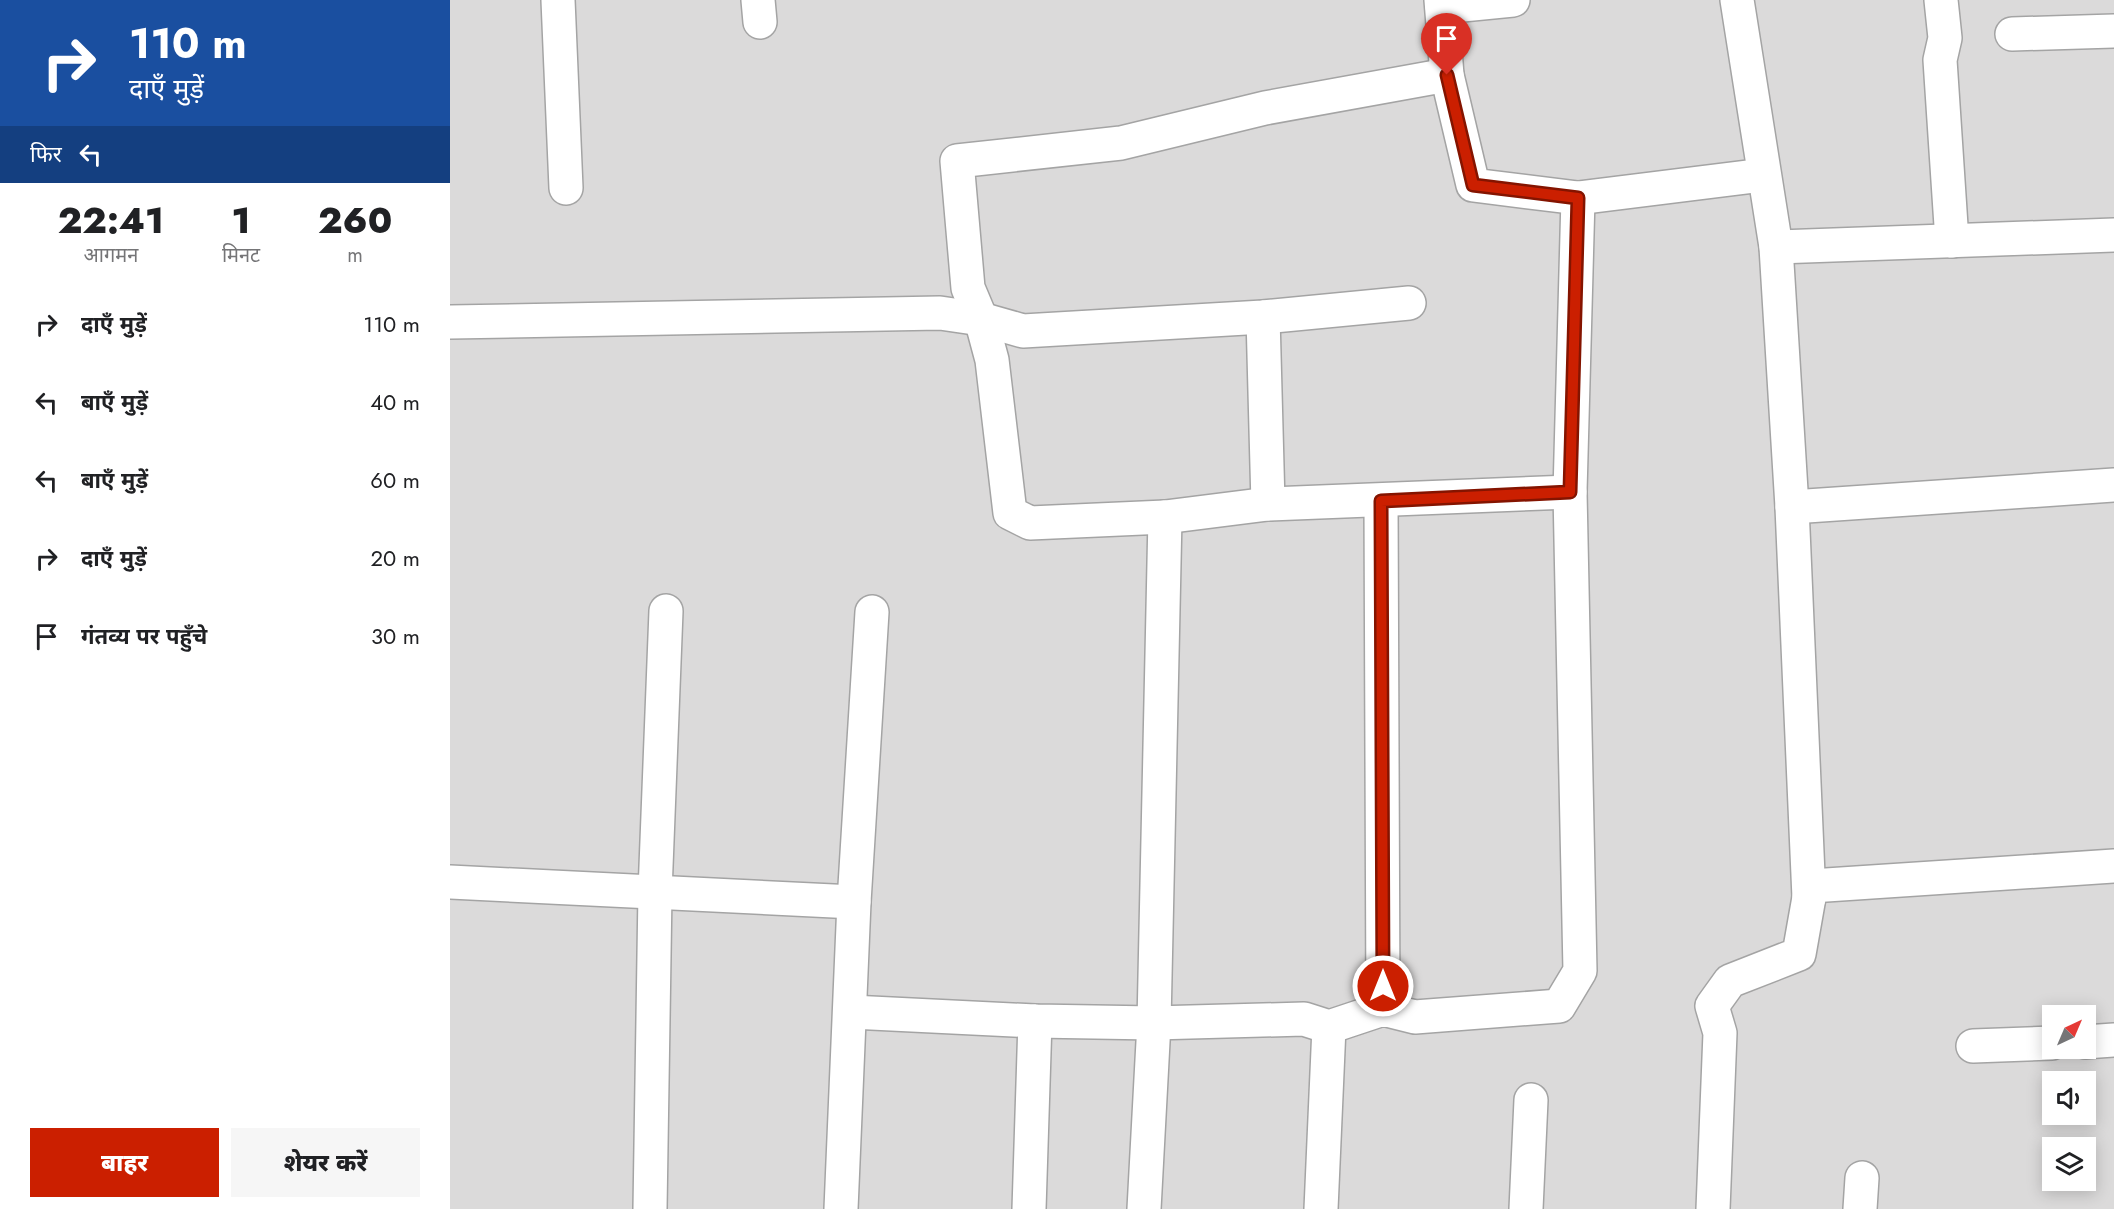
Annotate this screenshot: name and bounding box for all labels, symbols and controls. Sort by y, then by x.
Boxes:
text: 110 m [129,13,247,74]
pin [1421,13,1472,75]
icon: arrive [1430,22,1463,55]
icon: right [30,24,108,102]
text: दाएँ मुड़ें [129,69,204,108]
text: फिर [30,138,62,170]
icon: left [74,138,107,171]
text: 22:41 [58,194,164,246]
text: 1 [232,194,251,246]
text: 260 [318,194,392,246]
text: आगमन [84,241,138,270]
text: मिनट [222,241,260,270]
text: m [347,241,363,270]
icon: right [30,308,63,341]
text: दाएँ मुड़ें [81,308,147,340]
text: 110 m [363,308,420,340]
icon: left [30,386,63,419]
text: बाएँ मुड़ें [81,386,148,418]
text: 40 m [370,386,420,418]
icon: left [30,464,63,497]
text: बाएँ मुड़ें [81,464,148,496]
text: 60 m [370,464,420,496]
icon: right [30,542,63,575]
text: दाएँ मुड़ें [81,542,147,574]
text: 20 m [371,542,420,574]
icon: arrive [30,620,63,653]
text: गंतव्य पर पहुँचे [81,620,207,652]
text: 30 m [371,620,420,652]
position arrow [1351,954,1415,1018]
north arrow [2042,1005,2096,1059]
map controls [2042,1005,2096,1191]
button: sound [2042,1071,2096,1125]
button: बाहर [30,1128,219,1197]
button: शेयर करें [231,1128,420,1197]
button: layers [2042,1137,2096,1191]

